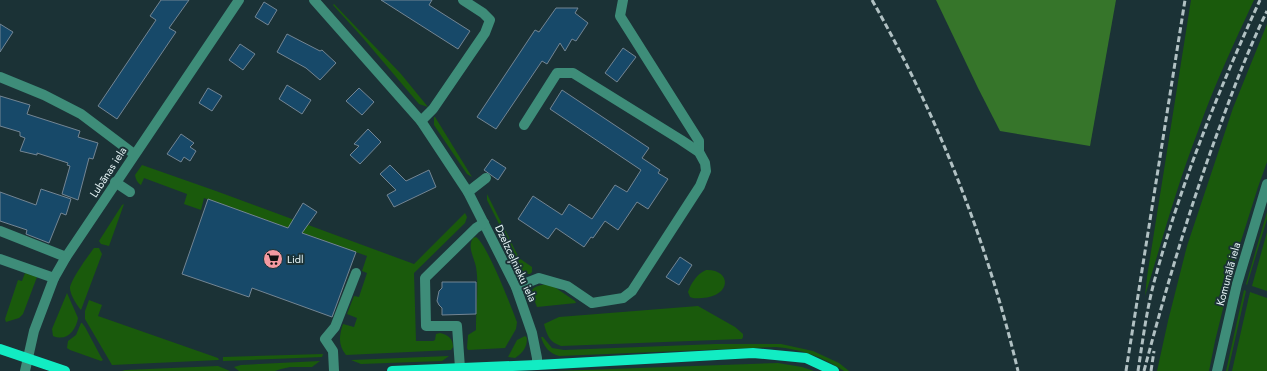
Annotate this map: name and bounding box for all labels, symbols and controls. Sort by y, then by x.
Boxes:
street label: Lubānas iela [86,144,130,200]
street label: Dzelzceļnieku iela [491,222,541,304]
street label: Komunālā iela [1212,241,1244,307]
supermarket icon: Lidl [262,248,284,270]
place label: Lidl [287,251,304,267]

